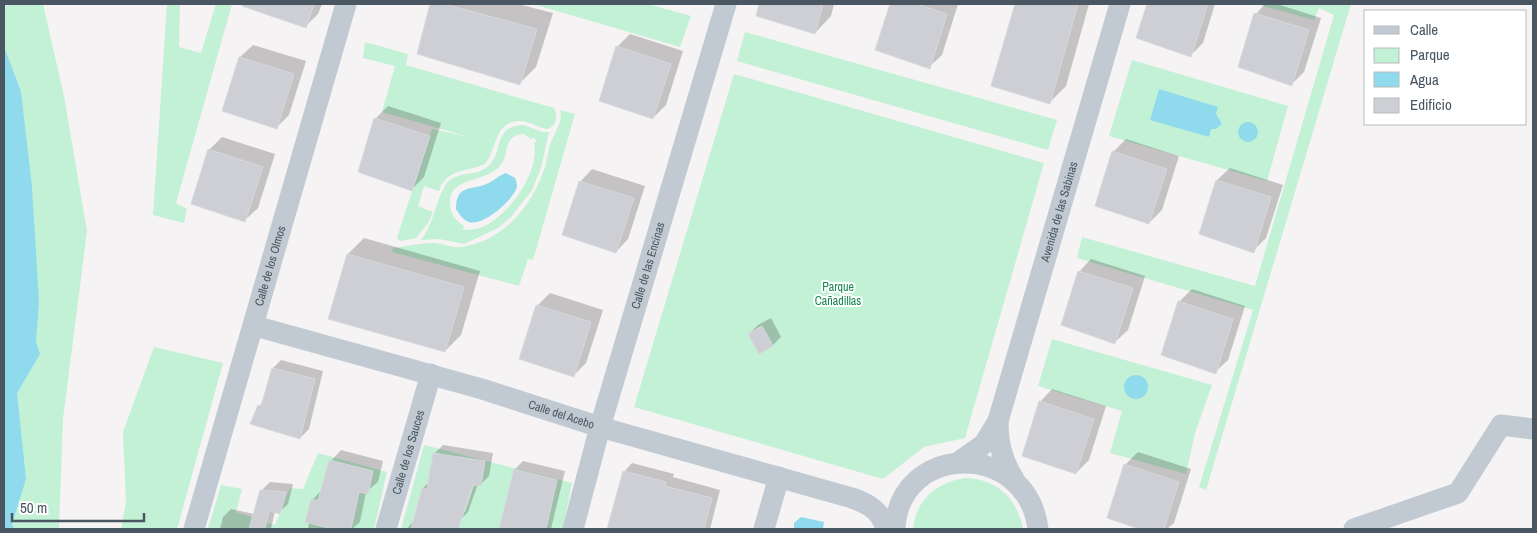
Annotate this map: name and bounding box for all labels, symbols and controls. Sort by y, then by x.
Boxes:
legend [1364,10,1527,125]
text: Calle [1410,19,1438,40]
text: Parque [1410,44,1450,65]
text: Agua [1409,69,1439,90]
text: Edificio [1410,94,1452,115]
street label: Avenida de las Sabinas [1037,159,1082,265]
street label: Calle de las Encinas [628,220,669,311]
street label: Calle de los Olmos [251,224,289,308]
park label: Parque Cañadillas [815,279,861,309]
street label: Calle del Acebo [526,396,596,433]
street label: Calle de los Sauces [388,408,428,496]
scale bar [12,490,145,522]
text: 50 m [20,497,47,518]

